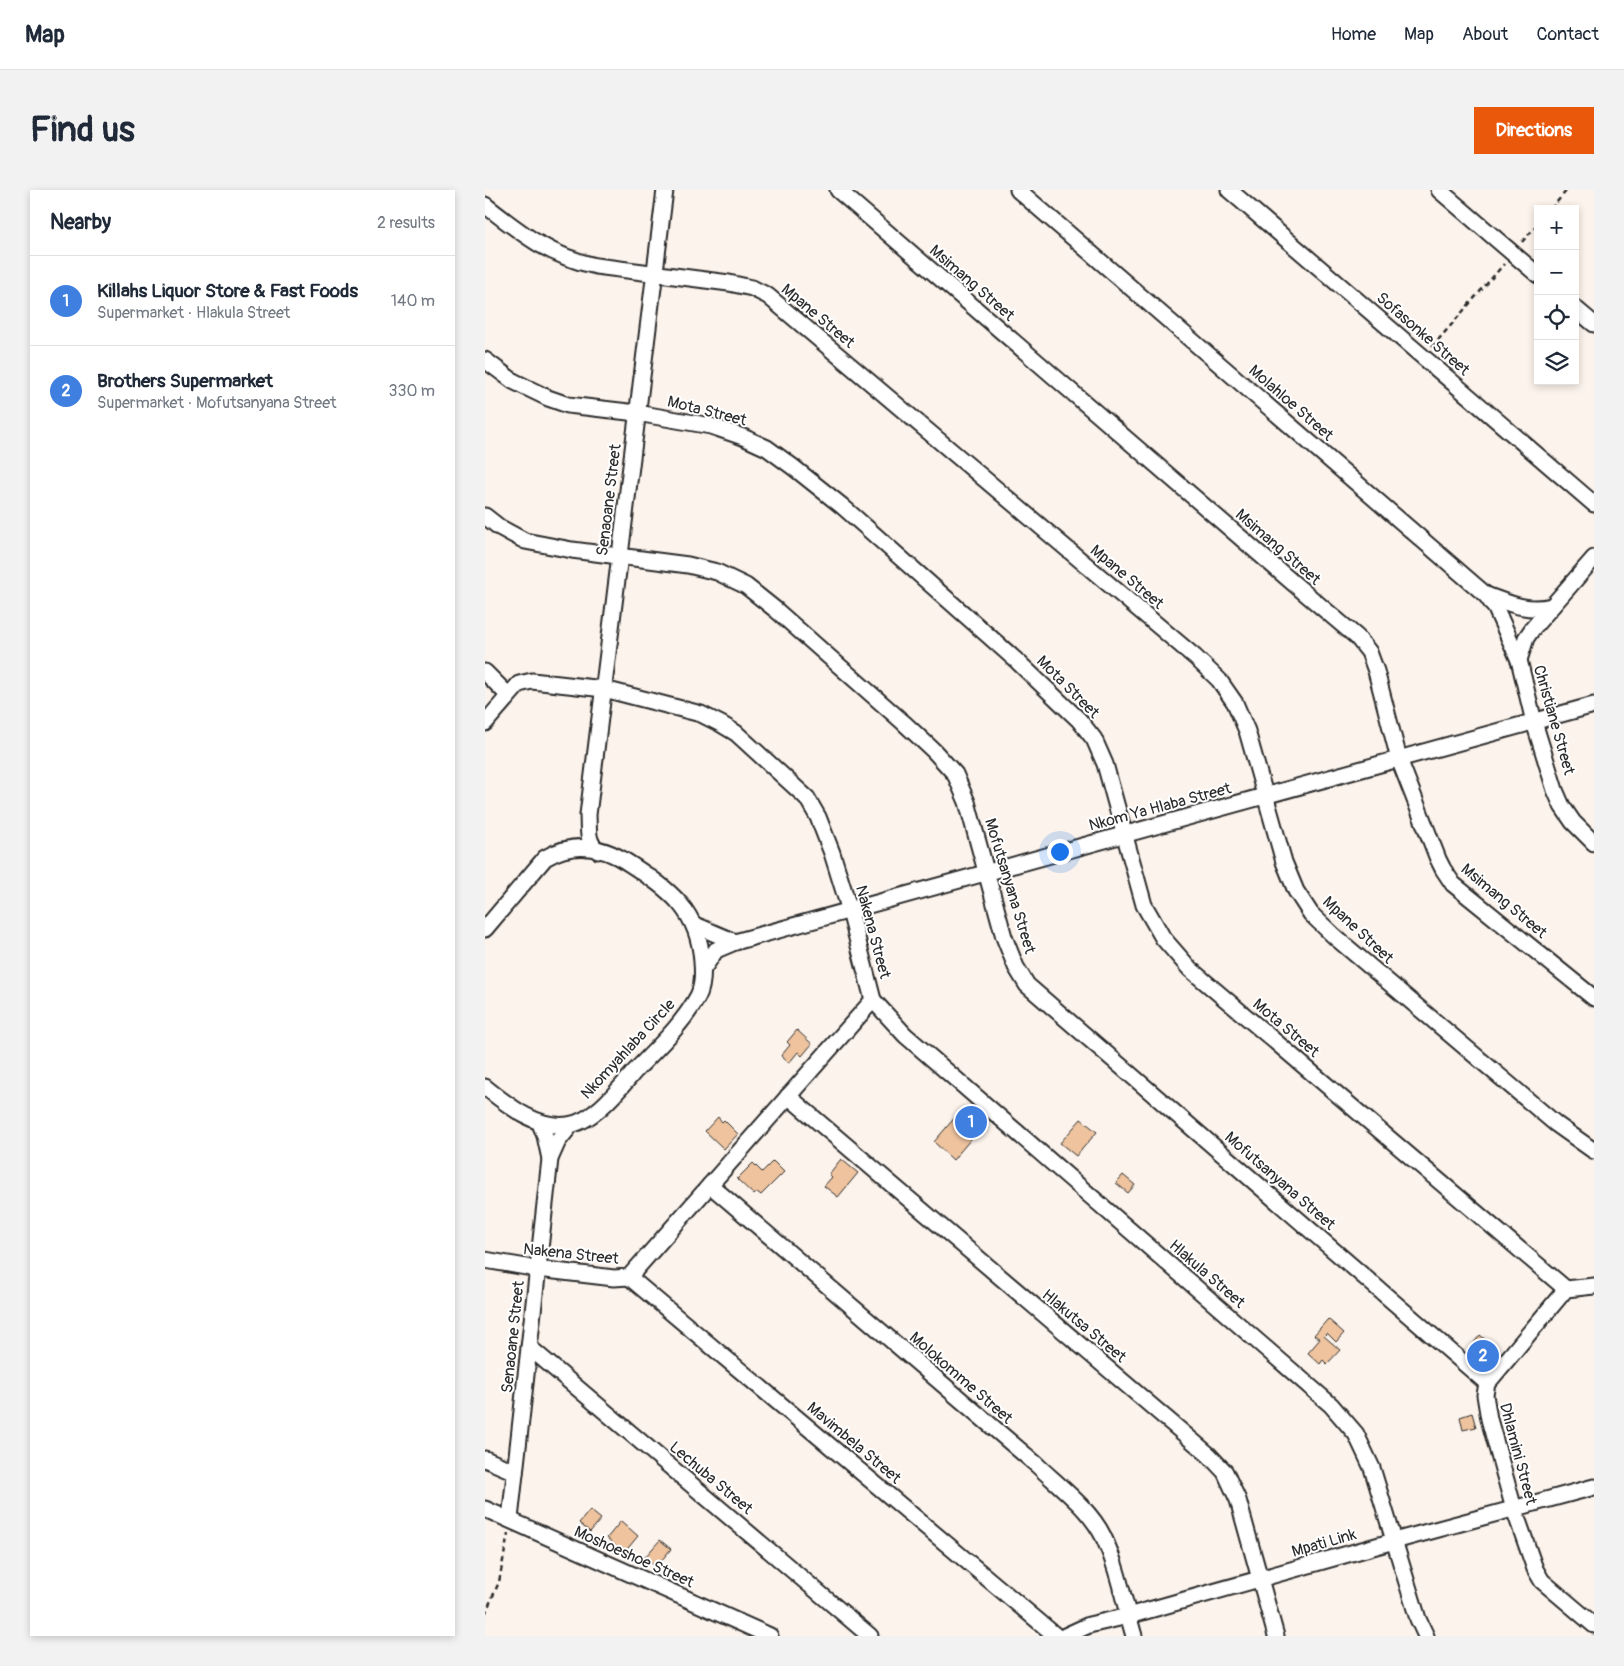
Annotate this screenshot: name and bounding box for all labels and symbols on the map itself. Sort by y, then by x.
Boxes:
street label: Msimang Street [925,241,1019,326]
street label: Mpane Street [777,279,859,353]
street label: Sofasonke Street [1372,288,1474,380]
street label: Molahloe Street [1244,361,1338,446]
street label: Mota Street [665,392,749,431]
street label: Senaoane Street [592,442,626,557]
street label: Msimang Street [1231,505,1325,590]
street label: Mpane Street [1086,540,1168,614]
street label: Mota Street [1032,651,1104,723]
street label: Christiane Street [1529,663,1579,778]
street label: Nkom Ya Hlaba Street [1087,778,1234,836]
street label: Mofutsanyana Street [980,816,1040,957]
your location [1047,839,1073,865]
street label: Msimang Street [1457,859,1552,943]
street label: Nakena Street [851,883,895,981]
street label: Mpane Street [1318,892,1398,968]
street label: Mota Street [1249,994,1324,1062]
street label: Nkomyahlaba Circle [576,995,680,1103]
pin: 1 [955,1103,987,1141]
street label: Mofutsanyana Street [1220,1127,1340,1235]
street label: Hlakula Street [1165,1236,1250,1313]
street label: Nakena Street [522,1239,620,1269]
street label: Senaoane Street [497,1279,529,1394]
street label: Hlakutsa Street [1038,1285,1131,1367]
street label: Molokomme Street [905,1328,1017,1429]
pin: 2 [1467,1337,1499,1375]
street label: Mavimbela Street [803,1398,906,1489]
street label: Dhlamini Street [1495,1401,1541,1508]
street label: Lechuba Street [665,1437,757,1519]
street label: Moshoeshoe Street [571,1522,698,1593]
street label: Mpati Link [1289,1524,1359,1562]

